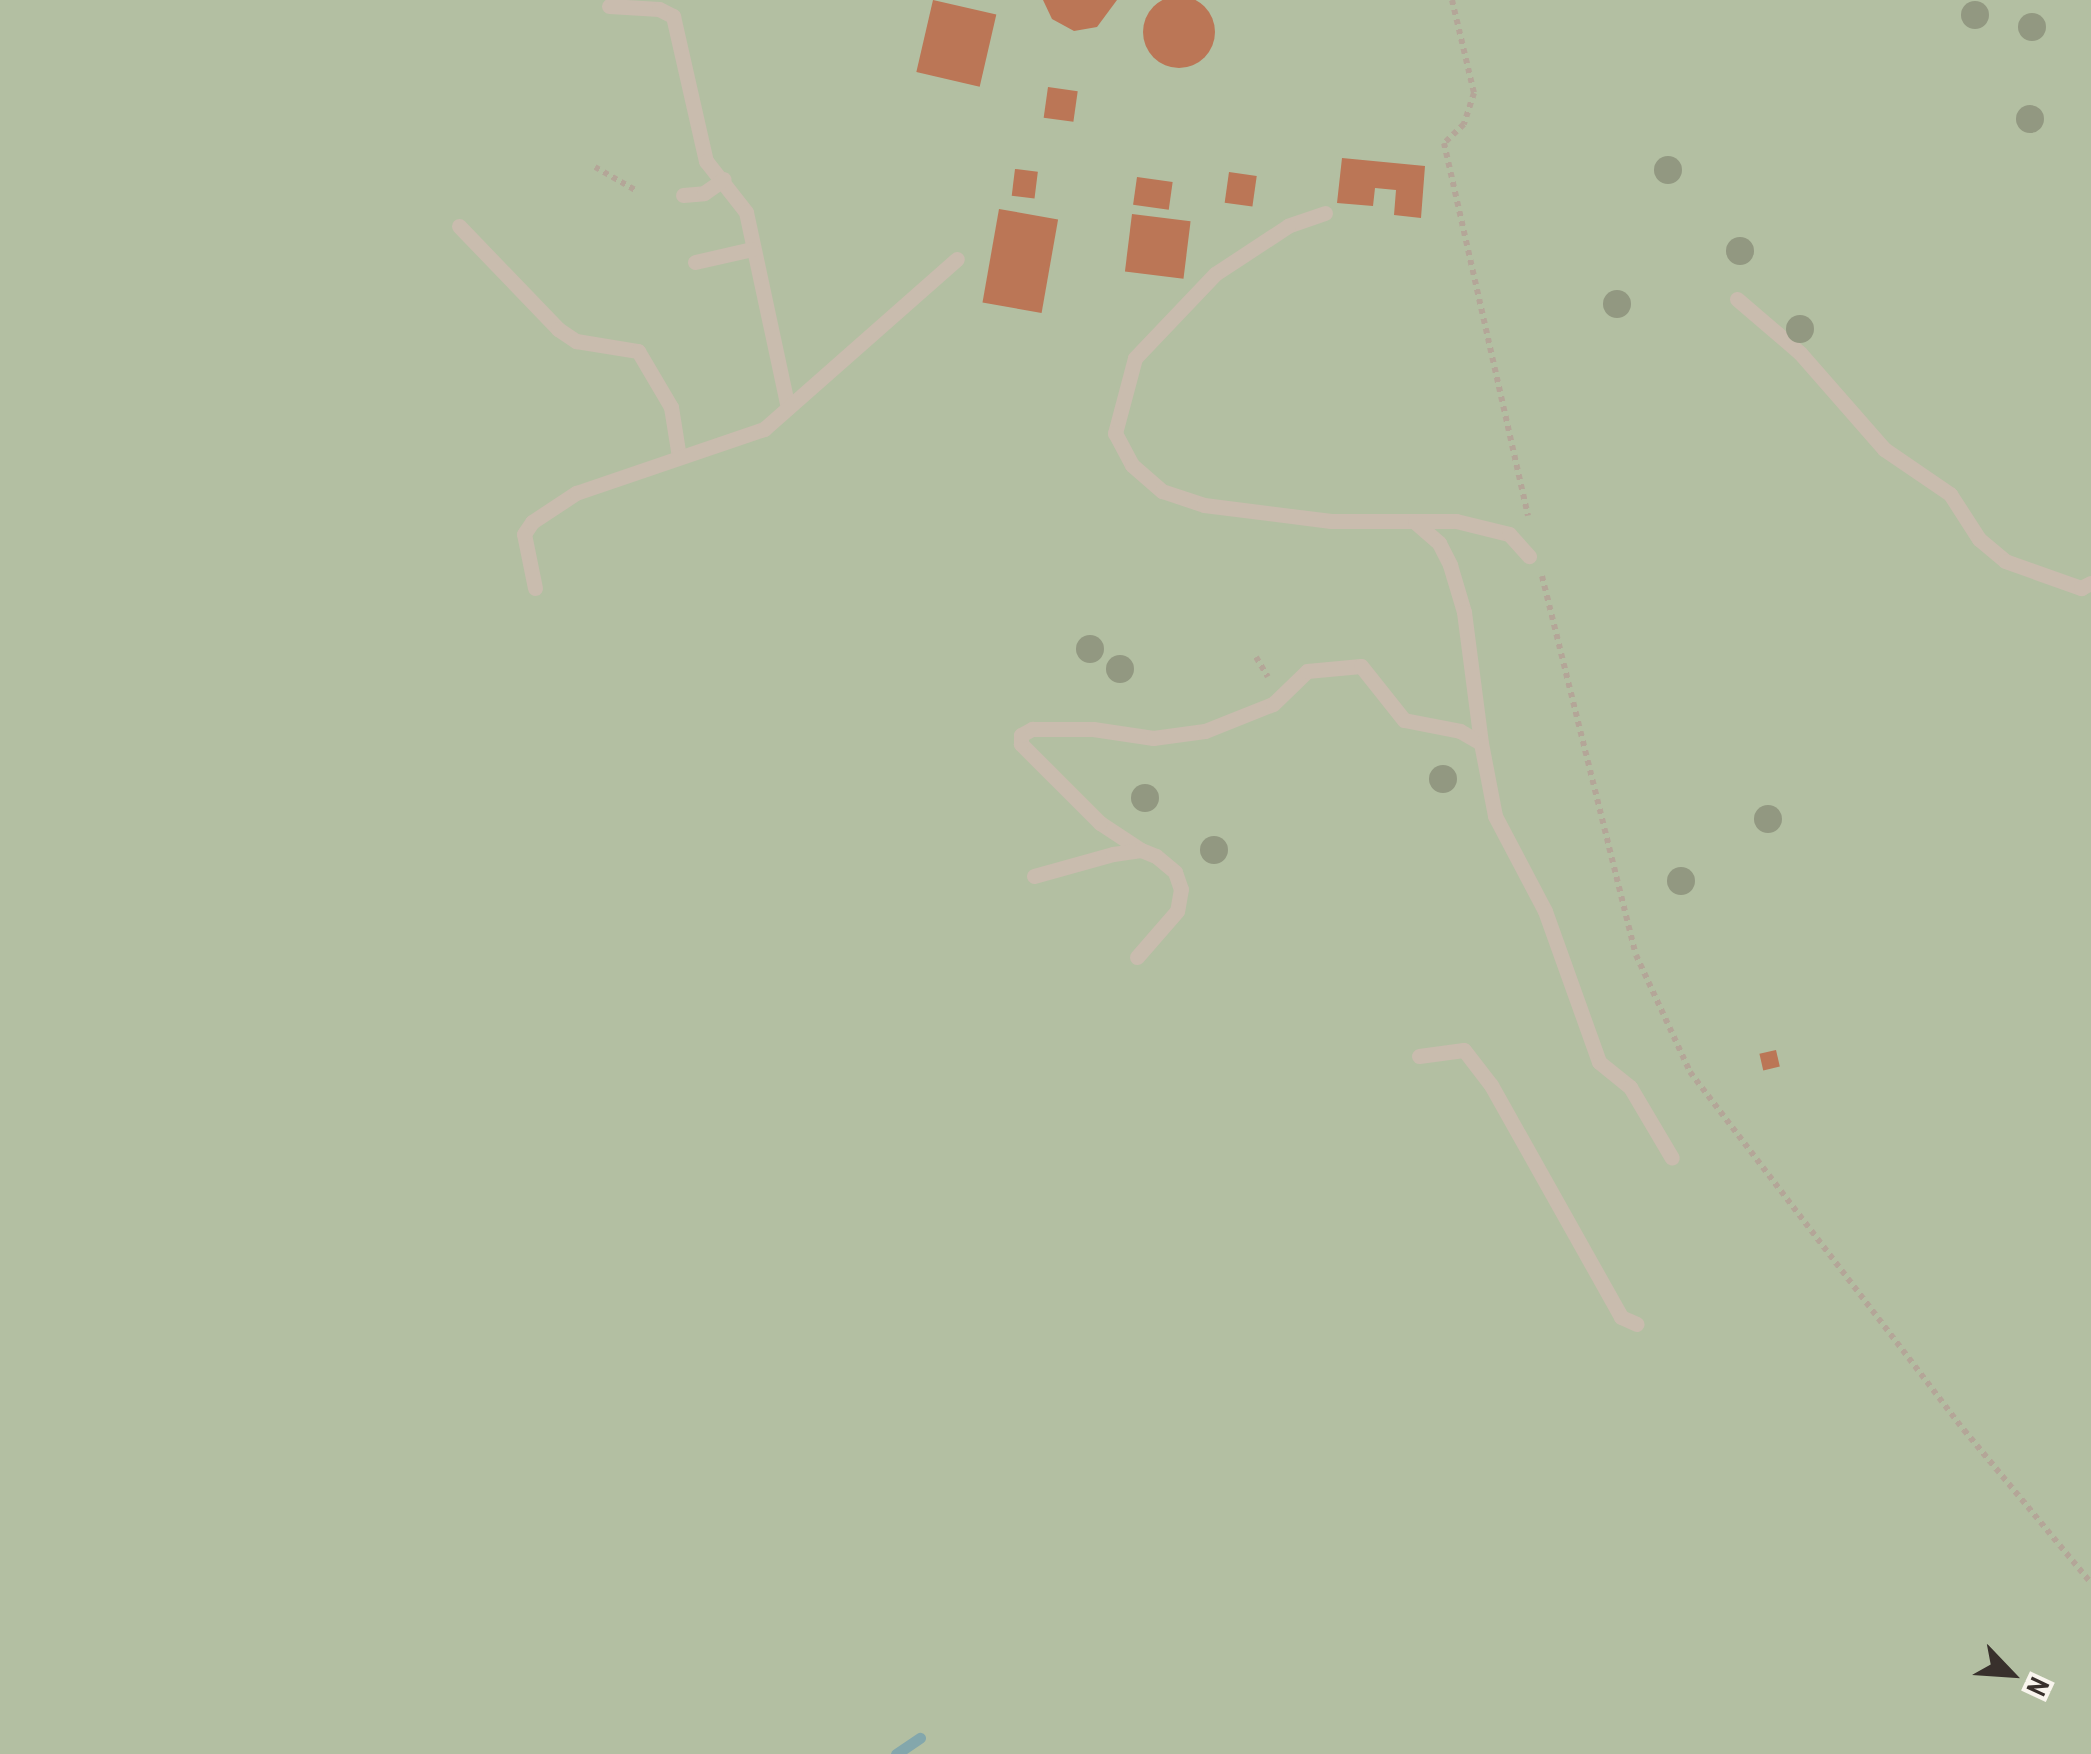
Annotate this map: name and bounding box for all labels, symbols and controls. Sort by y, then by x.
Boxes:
north arrow [1961,1624,2061,1724]
text: N [2017,1671,2059,1702]

